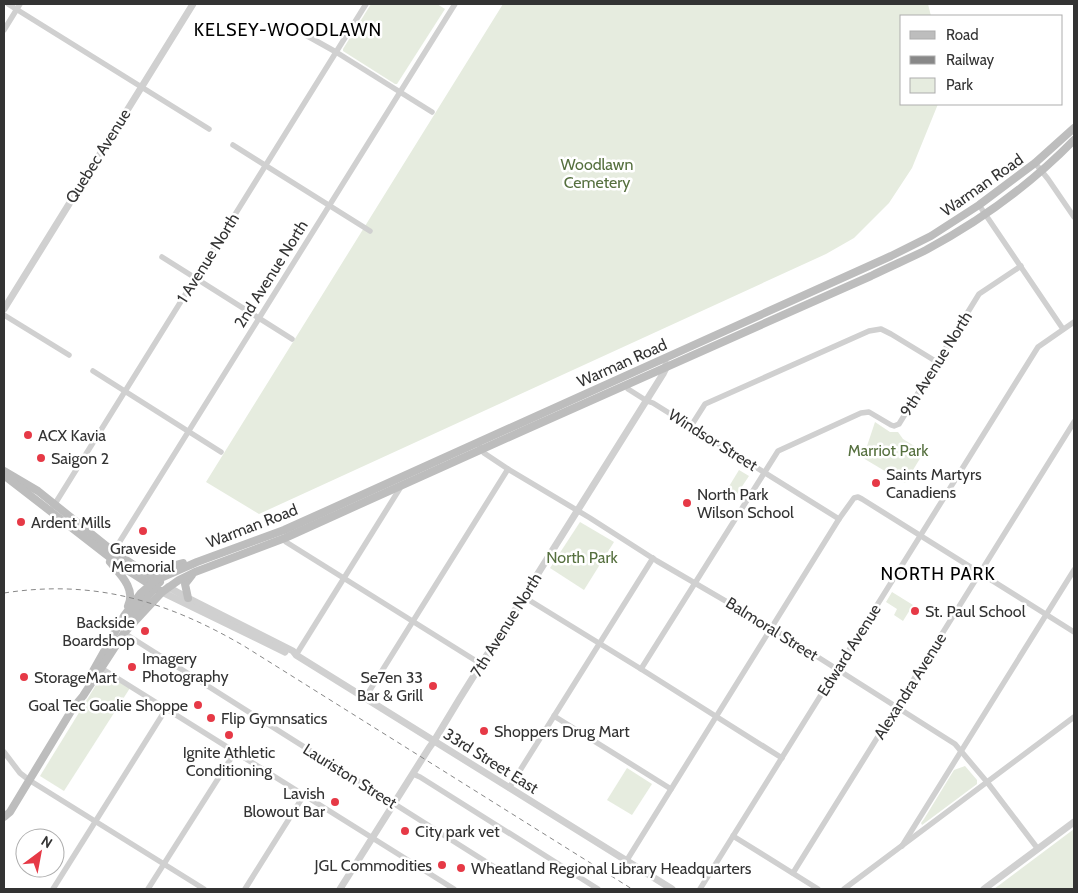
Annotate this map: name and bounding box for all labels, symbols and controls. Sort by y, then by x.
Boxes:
legend [900,15,1063,105]
district label: KELSEY-WOODLAWN [194,19,382,41]
text: Road [946,26,979,44]
text: Railway [946,51,995,69]
text: Park [946,76,973,94]
street label: Quebec Avenue [61,105,135,207]
street label: Warman Road [937,150,1027,220]
park label: Woodlawn Cemetery [561,155,633,192]
street label: 1 Avenue North [173,210,243,306]
street label: 2nd Avenue North [230,217,312,331]
street label: 9th Avenue North [896,308,976,420]
street label: Warman Road [574,335,670,391]
street label: Windsor Street [665,405,762,475]
place label: ACX Kavia [38,426,106,445]
marker: ACX Kavia [22,429,34,441]
park label: Marriot Park [848,441,929,460]
place label: Saigon 2 [51,449,109,468]
marker: Saigon 2 [35,452,47,464]
place label: Saints Martyrs Canadiens [886,465,982,502]
marker: Saints Martyrs Canadiens [870,477,882,489]
place label: North Park Wilson School [697,485,794,522]
marker: North Park Wilson School [681,497,693,509]
street label: Warman Road [204,500,300,552]
place label: Ardent Mills [31,513,111,532]
marker: Ardent Mills [15,516,27,528]
marker: Graveside Memorial [137,525,149,537]
place label: Graveside Memorial [110,539,176,576]
park label: North Park [546,548,619,567]
district label: NORTH PARK [880,563,996,585]
street label: 7th Avenue North [466,570,546,680]
street label: Balmoral Street [722,593,822,665]
street label: Edward Avenue [813,601,885,699]
place label: St. Paul School [925,602,1026,621]
marker: St. Paul School [909,605,921,617]
place label: Backside Boardshop [62,613,135,650]
marker: Backside Boardshop [139,625,151,637]
street label: Alexandra Avenue [870,629,950,743]
place label: Imagery Photography [142,649,229,686]
marker: Imagery Photography [126,661,138,673]
place label: StorageMart [34,668,117,687]
place label: Se7en 33 Bar & Grill [357,668,423,705]
marker: StorageMart [18,671,30,683]
marker: Se7en 33 Bar & Grill [427,680,439,692]
place label: Goal Tec Goalie Shoppe [28,696,188,715]
marker: Goal Tec Goalie Shoppe [192,699,204,711]
place label: Flip Gymnsatics [221,709,328,728]
marker: Flip Gymnsatics [205,712,217,724]
place label: Shoppers Drug Mart [494,722,630,741]
street label: 33rd Street East [440,724,542,798]
marker: Shoppers Drug Mart [478,725,490,737]
marker: Ignite Athletic Conditioning [223,729,235,741]
street label: Lauriston Street [300,740,401,813]
place label: Ignite Athletic Conditioning [183,743,275,780]
place label: Lavish Blowout Bar [243,784,326,821]
marker: Lavish Blowout Bar [329,796,341,808]
place label: City park vet [415,822,500,841]
marker: City park vet [399,825,411,837]
north arrow [15,828,65,878]
text: N [38,832,56,852]
place label: JGL Commodities [313,856,432,875]
marker: JGL Commodities [436,859,448,871]
place label: Wheatland Regional Library Headquarters [471,859,752,878]
marker: Wheatland Regional Library Headquarters [455,862,467,874]

